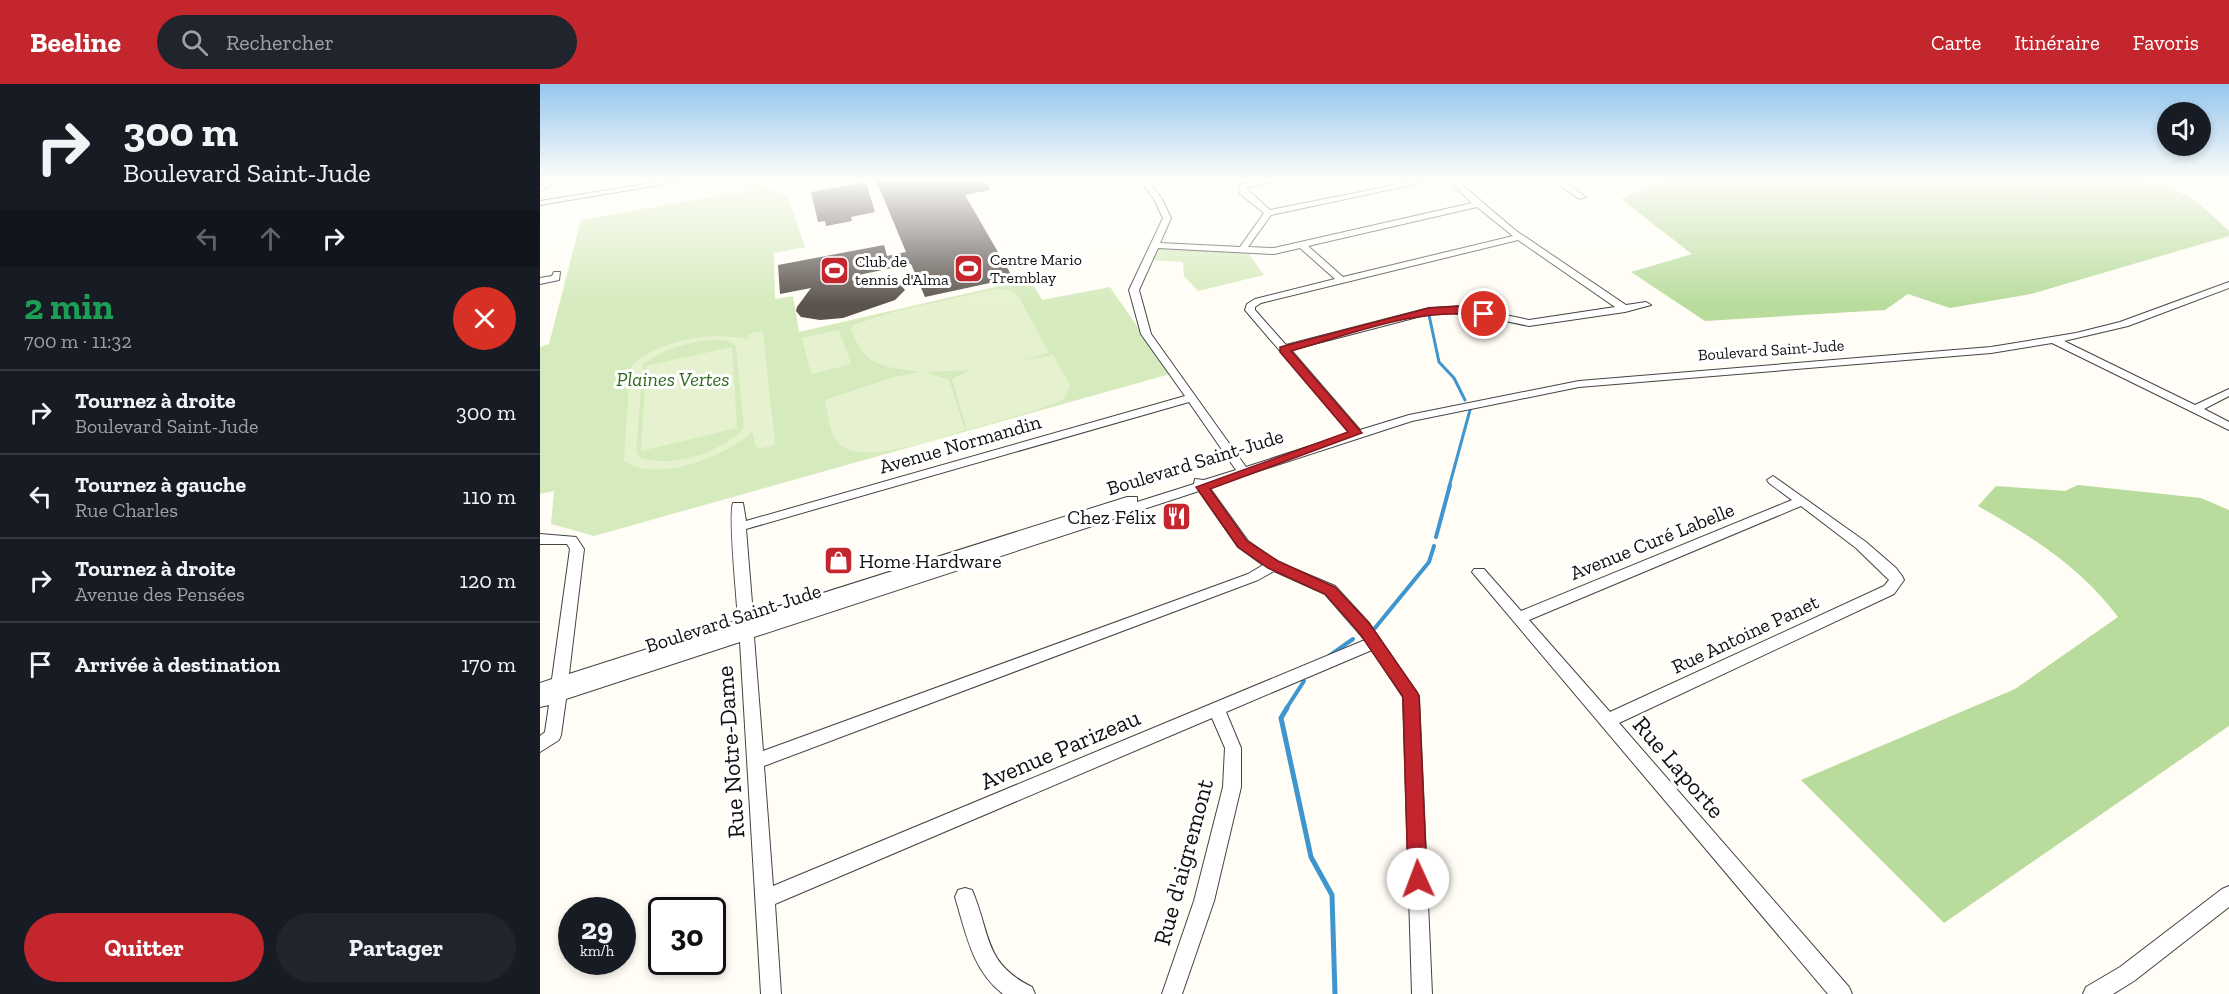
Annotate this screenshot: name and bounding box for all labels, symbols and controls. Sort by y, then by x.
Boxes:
search box [157,15,577,69]
text: Beeline [30,26,121,59]
icon: search [178,26,211,59]
text: Rechercher [226,29,334,56]
text: Carte [1931,30,1981,55]
text: Itinéraire [2014,30,2100,55]
text: Favoris [2133,30,2199,55]
map controls [2157,102,2211,156]
button: sound [2157,102,2211,156]
text: 300 m [123,106,238,157]
icon: right [24,108,102,186]
text: Boulevard Saint-Jude [123,157,371,189]
icon: left [191,222,224,255]
icon: ahead [254,222,287,255]
icon: right [317,222,350,255]
place label: Centre Mario Tremblay [990,250,1082,287]
place label: Club de tennis d'Alma [855,252,949,289]
sports icon: Centre Mario Tremblay [953,252,985,284]
sports icon: Club de tennis d'Alma [818,254,850,286]
text: 2 min [24,285,114,328]
button: close [453,287,516,350]
pin [1458,288,1509,339]
icon: arrive [1467,297,1500,330]
text: 700 m · 11:32 [24,329,132,353]
street label: Boulevard Saint-Jude [1697,335,1845,365]
park label: Plaines Vertes [616,367,730,391]
text: Tournez à droite [75,387,236,414]
icon: right [24,396,57,429]
text: 300 m [456,399,516,426]
street label: Avenue Normandin [876,409,1044,479]
text: Boulevard Saint-Jude [75,414,258,438]
street label: Boulevard Saint-Jude [1104,424,1286,500]
text: Tournez à gauche [75,471,246,498]
icon: left [24,480,57,513]
text: 110 m [462,483,516,510]
street label: Avenue Curé Labelle [1566,497,1738,585]
text: Rue Charles [75,498,178,522]
restaurant icon: Chez Félix [1161,501,1193,533]
place label: Chez Félix [1067,505,1156,529]
shop icon: Home Hardware [822,545,854,577]
place label: Home Hardware [859,549,1002,573]
text: Tournez à droite [75,555,236,582]
icon: right [24,564,57,597]
text: 120 m [460,567,516,594]
street label: Boulevard Saint-Jude [642,578,824,658]
text: Avenue des Pensées [75,582,245,606]
street label: Rue Antoine Panet [1668,589,1823,679]
icon: arrive [24,648,57,681]
text: Arrivée à destination [75,651,280,678]
text: 170 m [461,651,516,678]
street label: Rue Notre-Dame [710,665,750,839]
street label: Avenue Parizeau [976,702,1145,796]
street label: Rue Laporte [1627,710,1731,824]
street label: Rue d'aigremont [1147,776,1219,948]
position arrow [1386,847,1450,911]
speed limit sign: 30 [648,897,726,975]
text: 29 [581,911,613,947]
button: Quitter [24,913,264,982]
button: Partager [276,913,516,982]
text: km/h [580,942,614,960]

